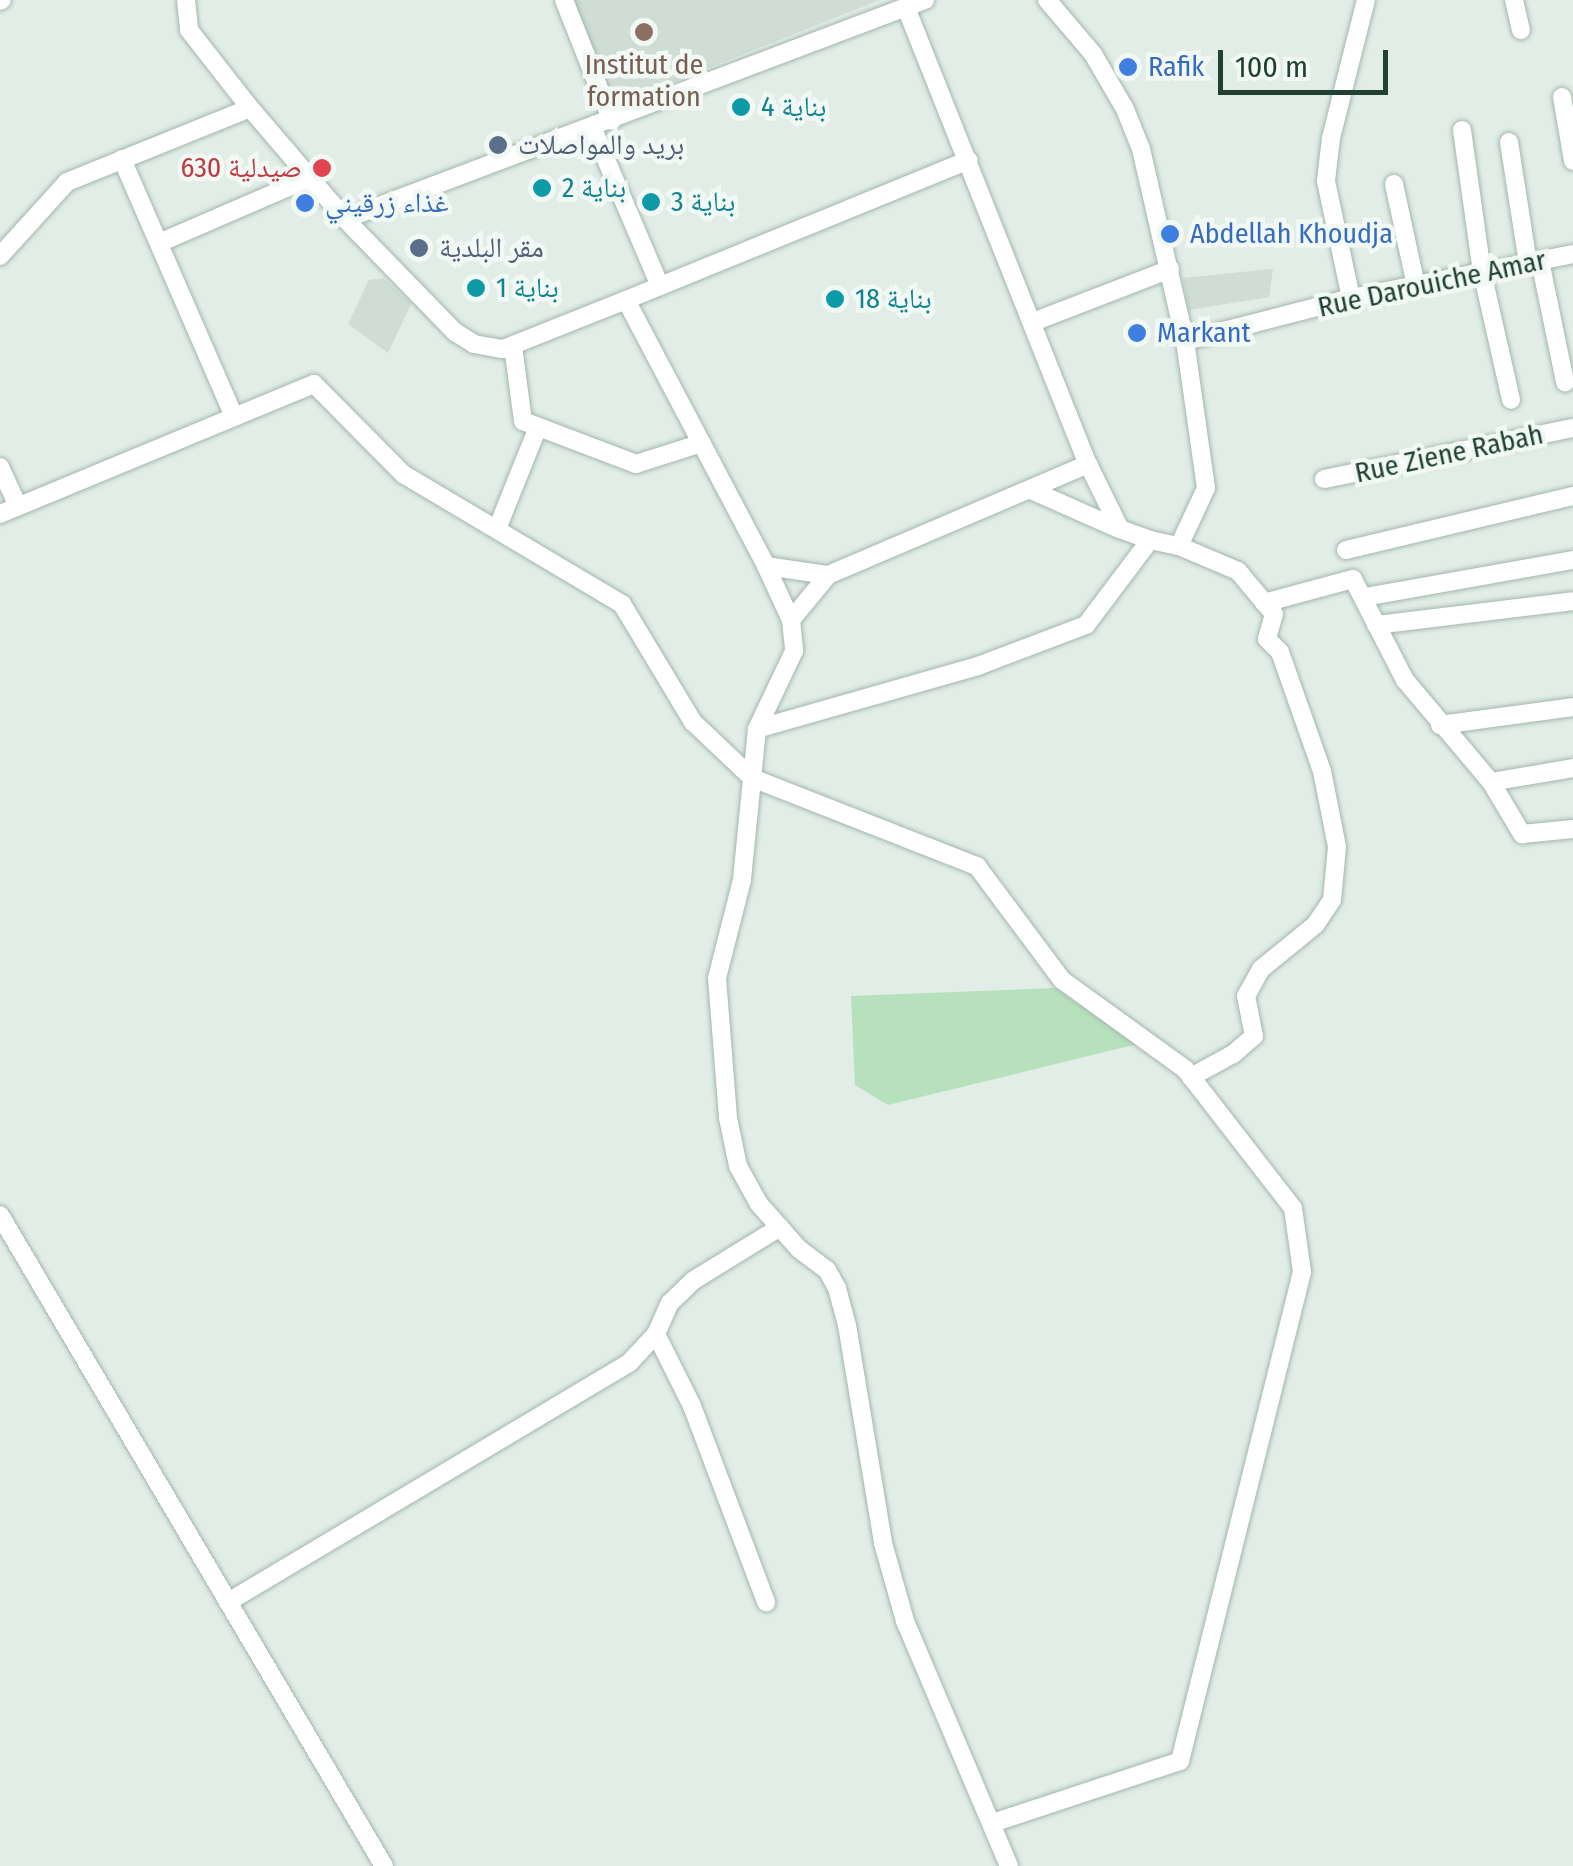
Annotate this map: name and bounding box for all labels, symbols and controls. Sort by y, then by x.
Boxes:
marker: Institut de formation [633,21,655,43]
scale bar [1223,30,1393,92]
place label: Institut de formation [585,48,703,114]
text: 100 m [1235,49,1308,85]
place label: Rafik [1148,50,1204,84]
marker: Rafik [1117,56,1139,78]
place label: بناية 4 [761,90,826,124]
marker: بناية 4 [730,96,752,118]
place label: بريد والمواصلات [518,128,684,162]
marker: بريد والمواصلات [487,134,509,156]
place label: صيدلية 630 [181,151,302,185]
marker: صيدلية 630 [311,157,333,179]
place label: بناية 2 [562,171,626,205]
marker: بناية 2 [531,177,553,199]
place label: بناية 3 [671,185,735,219]
place label: غذاء زرقيني [325,186,449,220]
marker: بناية 3 [640,191,662,213]
marker: غذاء زرقيني [294,192,316,214]
place label: Abdellah Khoudja [1190,217,1393,251]
marker: Abdellah Khoudja [1159,223,1181,245]
place label: مقر البلدية [439,231,544,265]
marker: مقر البلدية [408,237,430,259]
street label: Rue Darouiche Amar [1315,243,1549,325]
place label: بناية 1 [496,271,559,305]
marker: بناية 1 [465,277,487,299]
place label: بناية 18 [855,282,932,316]
marker: بناية 18 [824,288,846,310]
place label: Markant [1157,316,1251,350]
marker: Markant [1126,322,1148,344]
street label: Rue Ziene Rabah [1352,418,1546,490]

